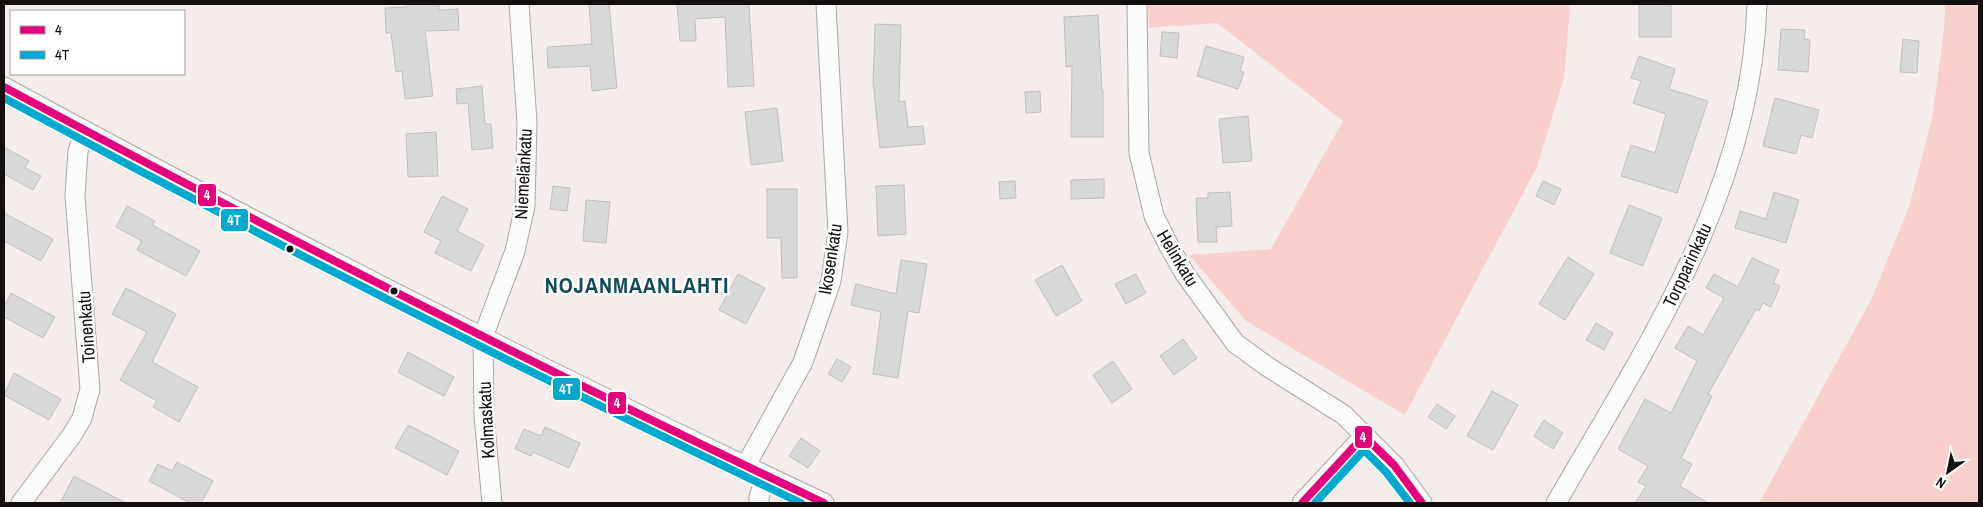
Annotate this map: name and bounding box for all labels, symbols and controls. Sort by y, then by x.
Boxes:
legend [10,10,185,75]
text: 4 [55,19,62,40]
text: 4T [55,44,70,65]
street label: Niemelänkatu [508,128,538,220]
line badge: 4 [197,183,217,207]
text: 4 [204,186,211,204]
line badge: 4T [220,208,249,232]
text: 4T [227,211,241,229]
street label: Torpparinkatu [1657,219,1717,311]
street label: Ikosenkatu [812,222,848,296]
street label: Helinkatu [1151,225,1205,291]
unlabelled marker [285,244,295,254]
district label: NOJANMAANLAHTI [545,270,729,300]
unlabelled marker [389,286,399,296]
street label: Toinenkatu [71,290,101,364]
line badge: 4T [552,377,581,401]
text: 4T [559,380,573,398]
street label: Kolmaskatu [471,381,501,459]
line badge: 4 [607,391,627,415]
text: 4 [614,394,621,412]
line badge: 4 [1354,425,1373,449]
text: 4 [1360,428,1367,446]
north arrow [1923,447,1973,497]
text: N [1933,473,1949,493]

